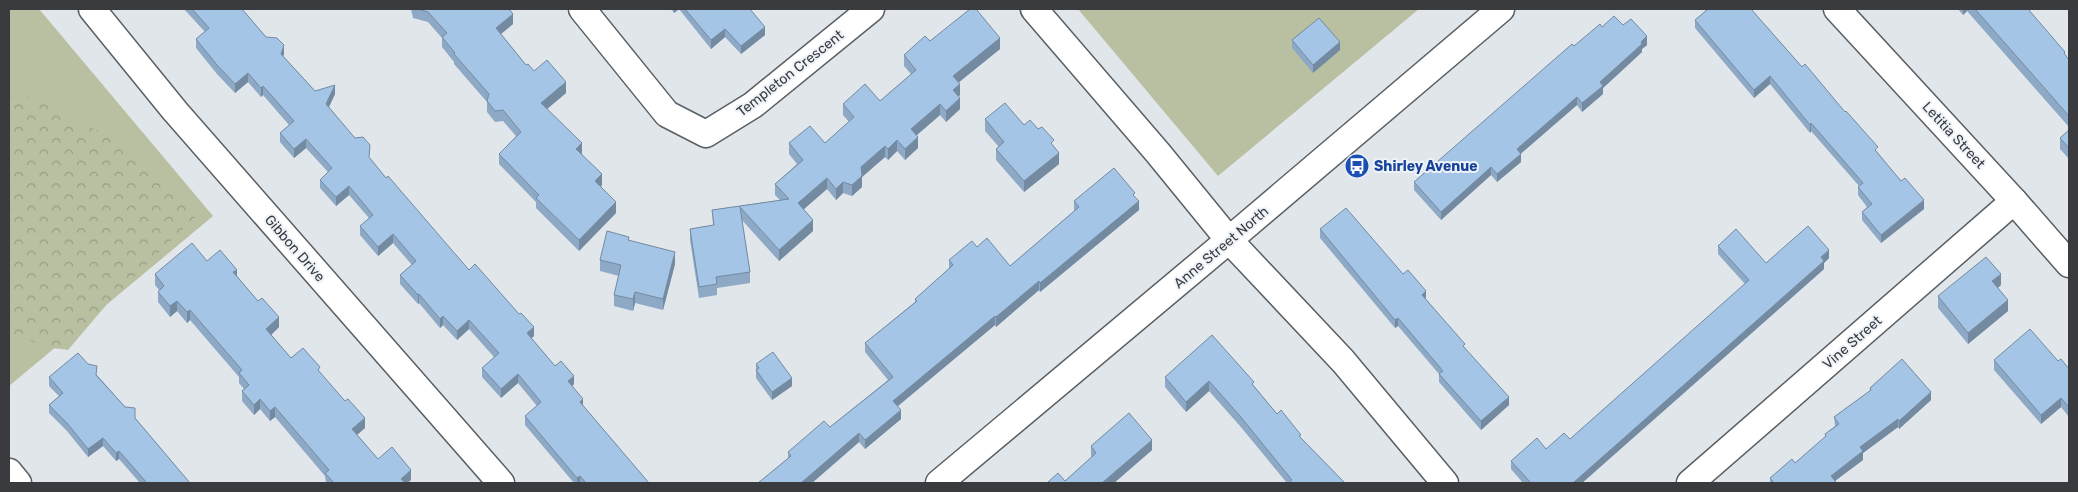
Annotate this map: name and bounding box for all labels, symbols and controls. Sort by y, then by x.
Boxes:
street label: Templeton Crescent [733,26,848,120]
street label: Letitia Street [1918,99,1989,173]
bus stop icon: Shirley Avenue [1344,153,1370,179]
place label: Shirley Avenue [1374,158,1478,175]
street label: Anne Street North [1170,203,1272,292]
street label: Gibbon Drive [261,211,328,285]
street label: Vine Street [1819,312,1886,373]

